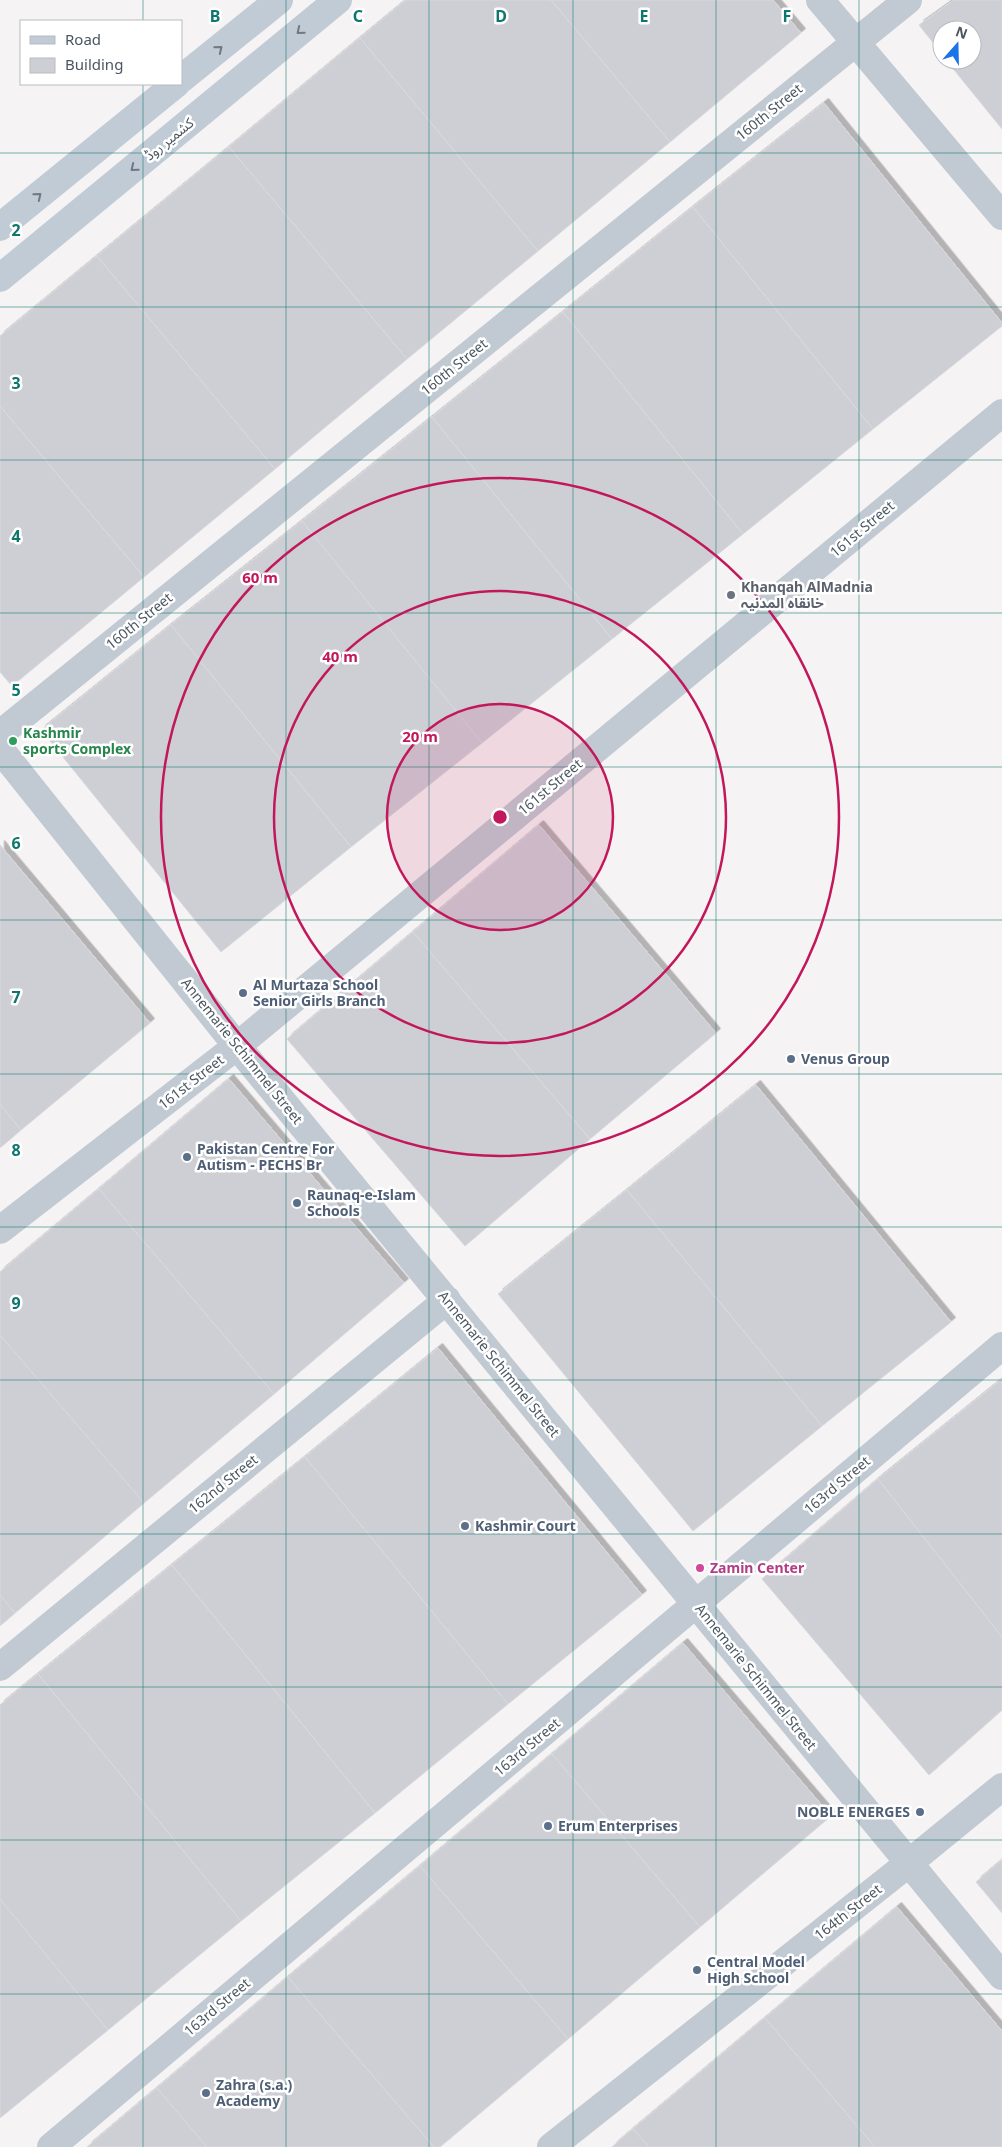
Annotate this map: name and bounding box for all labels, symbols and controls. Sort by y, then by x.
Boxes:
text: B [210,5,220,27]
text: C [353,5,363,27]
text: D [495,5,507,27]
text: E [640,5,649,27]
text: F [783,5,791,27]
legend [20,20,182,85]
north arrow [932,20,982,70]
text: N [953,21,970,43]
one-way arrow [297,25,306,34]
text: Road [65,29,101,49]
one-way arrow [213,46,222,54]
text: Building [65,54,123,74]
street label: 160th Street [731,79,806,144]
street label: کشمیر روڈ [140,113,197,164]
one-way arrow [131,162,140,170]
one-way arrow [32,193,41,201]
text: 2 [11,219,21,241]
street label: 160th Street [416,334,491,399]
text: 3 [11,372,21,394]
street label: 161st Street [825,496,898,561]
text: 4 [11,525,21,547]
text: 60 m [242,567,278,587]
place label: Khanqah AlMadnia خانقاہ المدنیہ [741,577,873,612]
street label: 160th Street [101,588,176,653]
marker: Khanqah AlMadnia خانقاہ المدنیہ [725,589,737,601]
text: 40 m [322,646,358,666]
text: 5 [11,679,21,701]
place label: Kashmir sports Complex [23,723,132,758]
text: 20 m [402,726,438,746]
marker: Kashmir sports Complex [7,735,19,747]
street label: 161st Street [513,754,586,819]
centre of rings [491,808,509,826]
text: 6 [11,832,21,854]
street label: Annemarie Schimmel Street [177,974,307,1128]
place label: Al Murtaza School Senior Girls Branch [253,975,386,1010]
text: 7 [11,986,21,1008]
marker: Al Murtaza School Senior Girls Branch [237,987,249,999]
place label: Venus Group [801,1049,890,1068]
street label: 161st Street [154,1050,227,1113]
marker: Venus Group [785,1053,797,1065]
text: 8 [11,1139,21,1161]
place label: Pakistan Centre For Autism - PECHS Br [197,1139,335,1174]
marker: Pakistan Centre For Autism - PECHS Br [181,1151,193,1163]
place label: Raunaq-e-Islam Schools [307,1185,416,1220]
marker: Raunaq-e-Islam Schools [291,1197,303,1209]
street label: Annemarie Schimmel Street [434,1287,564,1441]
text: 9 [11,1292,21,1314]
street label: 162nd Street [184,1450,261,1517]
street label: 163rd Street [800,1451,874,1518]
place label: Kashmir Court [475,1516,576,1535]
marker: Kashmir Court [459,1520,471,1532]
place label: Zamin Center [710,1558,805,1577]
marker: Zamin Center [694,1562,706,1574]
street label: Annemarie Schimmel Street [691,1600,821,1754]
street label: 163rd Street [490,1713,564,1780]
place label: NOBLE ENERGES [797,1802,910,1821]
marker: NOBLE ENERGES [914,1806,926,1818]
place label: Erum Enterprises [558,1816,678,1835]
marker: Erum Enterprises [542,1820,554,1832]
street label: 164th Street [810,1879,885,1944]
place label: Central Model High School [707,1952,805,1987]
marker: Central Model High School [691,1964,703,1976]
street label: 163rd Street [180,1973,254,2040]
place label: Zahra (s.a.) Academy [216,2075,293,2110]
marker: Zahra (s.a.) Academy [200,2087,212,2099]

